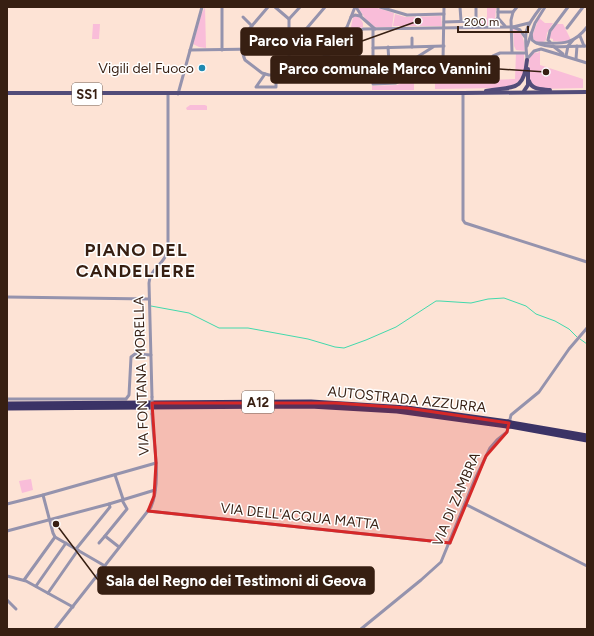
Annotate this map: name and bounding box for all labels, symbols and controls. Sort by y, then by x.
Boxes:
scale bar [458,8,528,34]
text: 200 m [464,15,499,29]
callout: Parco via Faleri [241,28,362,55]
text: Parco via Faleri [249,32,353,50]
callout: Parco comunale Marco Vannini [271,56,499,83]
place label: Vigili del Fuoco [98,60,194,77]
text: Parco comunale Marco Vannini [279,60,491,78]
marker: Vigili del Fuoco [197,63,207,73]
road number: SS1 [72,83,102,105]
district label: PIANO DEL CANDELIERE [76,239,196,282]
street label: VIA FONTANA MORELLA [130,295,153,456]
street label: AUTOSTRADA AZZURRA [327,383,488,416]
road number: A12 [242,391,274,413]
street label: VIA DI ZAMBRA [429,449,484,549]
street label: VIA DELL'ACQUA MATTA [220,500,381,533]
callout: Sala del Regno dei Testimoni di Geova [98,567,374,594]
text: Sala del Regno dei Testimoni di Geova [106,572,366,590]

